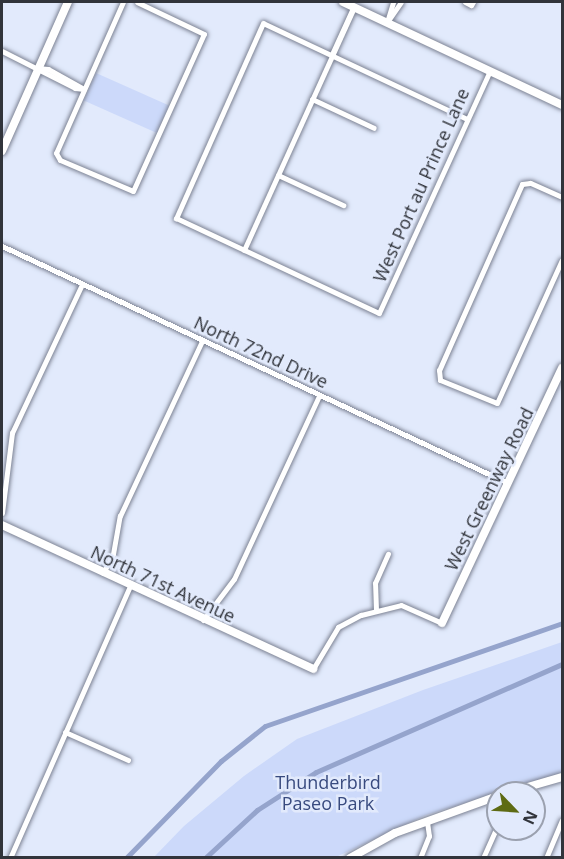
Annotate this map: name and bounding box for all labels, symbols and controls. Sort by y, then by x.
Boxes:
street label: West Port au Prince Lane [368,85,474,285]
street label: North 72nd Drive [191,312,331,392]
street label: West Greenway Road [440,404,538,574]
street label: North 71st Avenue [87,541,239,627]
park label: Thunderbird Paseo Park [275,772,381,814]
north arrow [486,781,546,841]
text: N [518,807,543,828]

